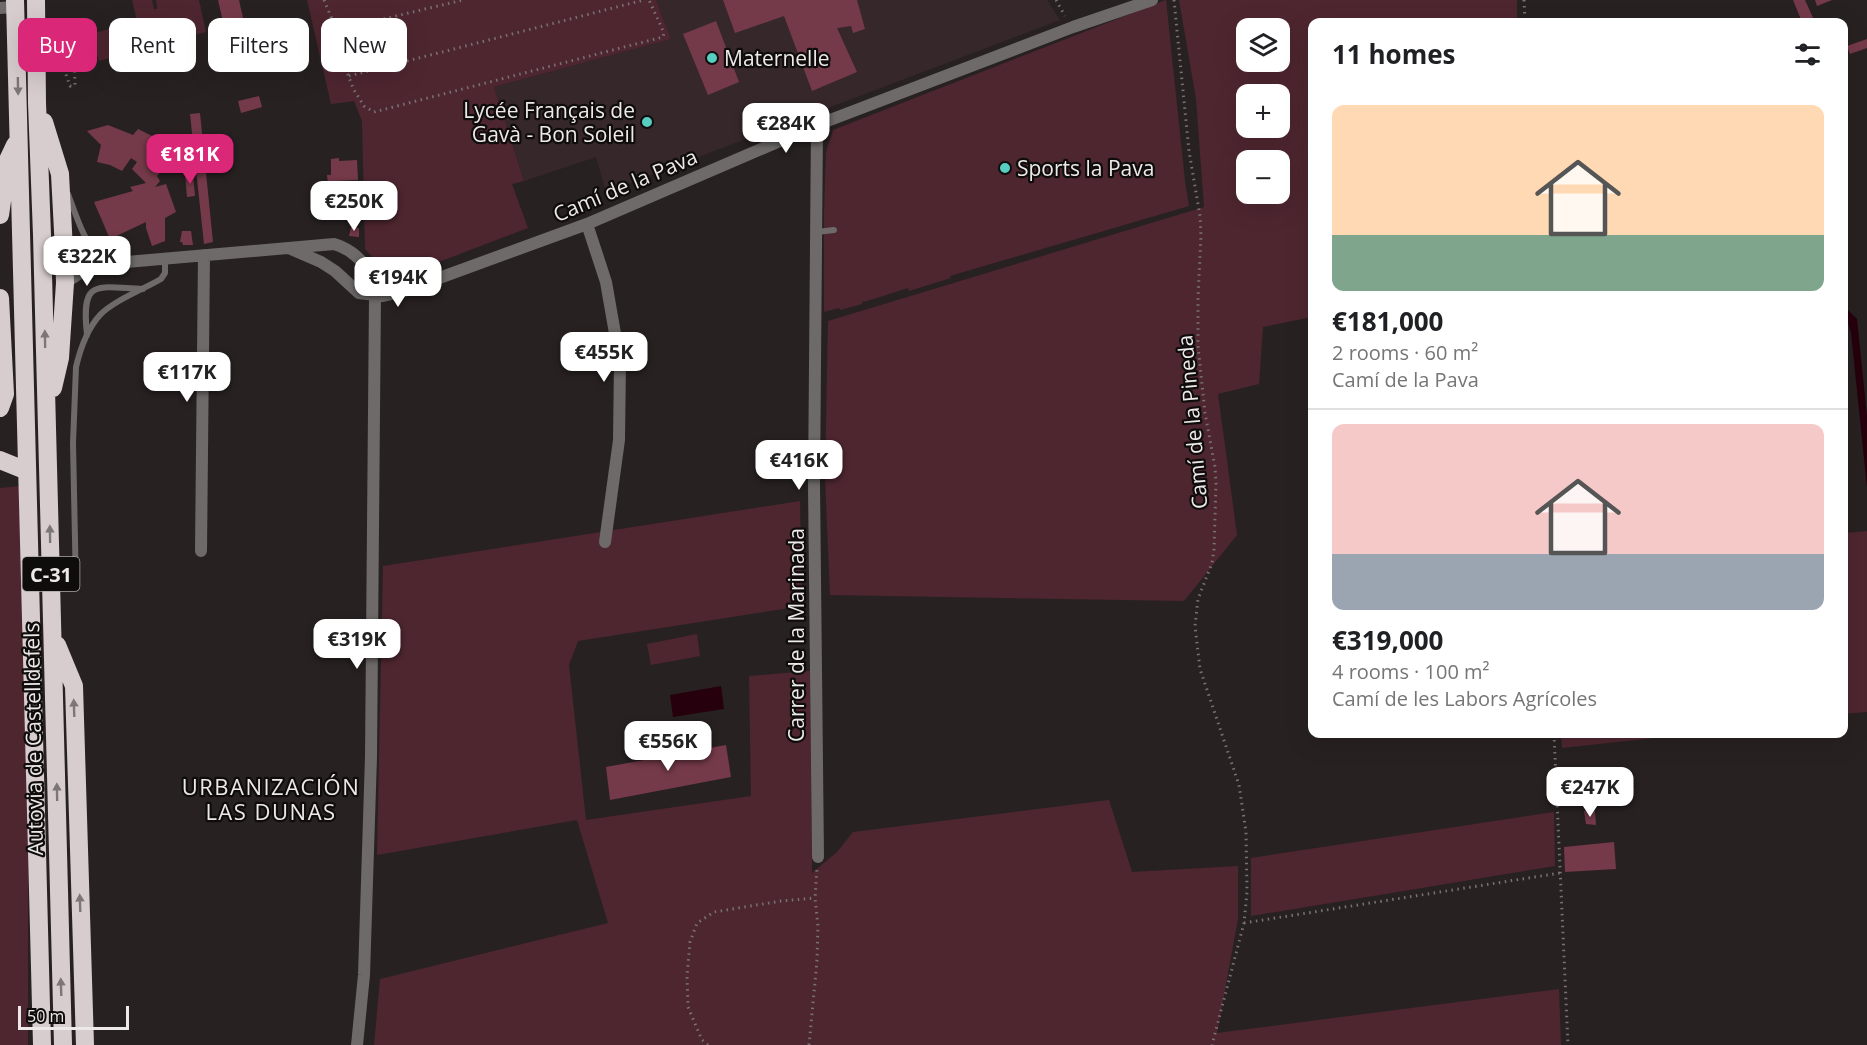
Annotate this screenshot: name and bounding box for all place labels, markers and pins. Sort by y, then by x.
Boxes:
place label: Maternelle [724,44,829,72]
marker: Maternelle [705,51,719,65]
place label: Lycée Français de Gavà - Bon Soleil [463,96,635,148]
pin: €284K [744,103,828,154]
marker: Lycée Français de Gavà - Bon Soleil [640,115,654,129]
pin: €181K [148,134,232,185]
place label: Sports la Pava [1017,154,1154,182]
marker: Sports la Pava [998,161,1012,175]
pin: €250K [312,181,396,232]
pin: €322K [45,236,129,287]
pin: €194K [356,257,440,308]
pin: €455K [562,332,646,383]
pin: €117K [145,352,229,403]
pin: €416K [757,440,841,491]
pin: €319K [315,619,399,670]
pin: €556K [626,721,710,772]
pin: €247K [1548,767,1632,818]

